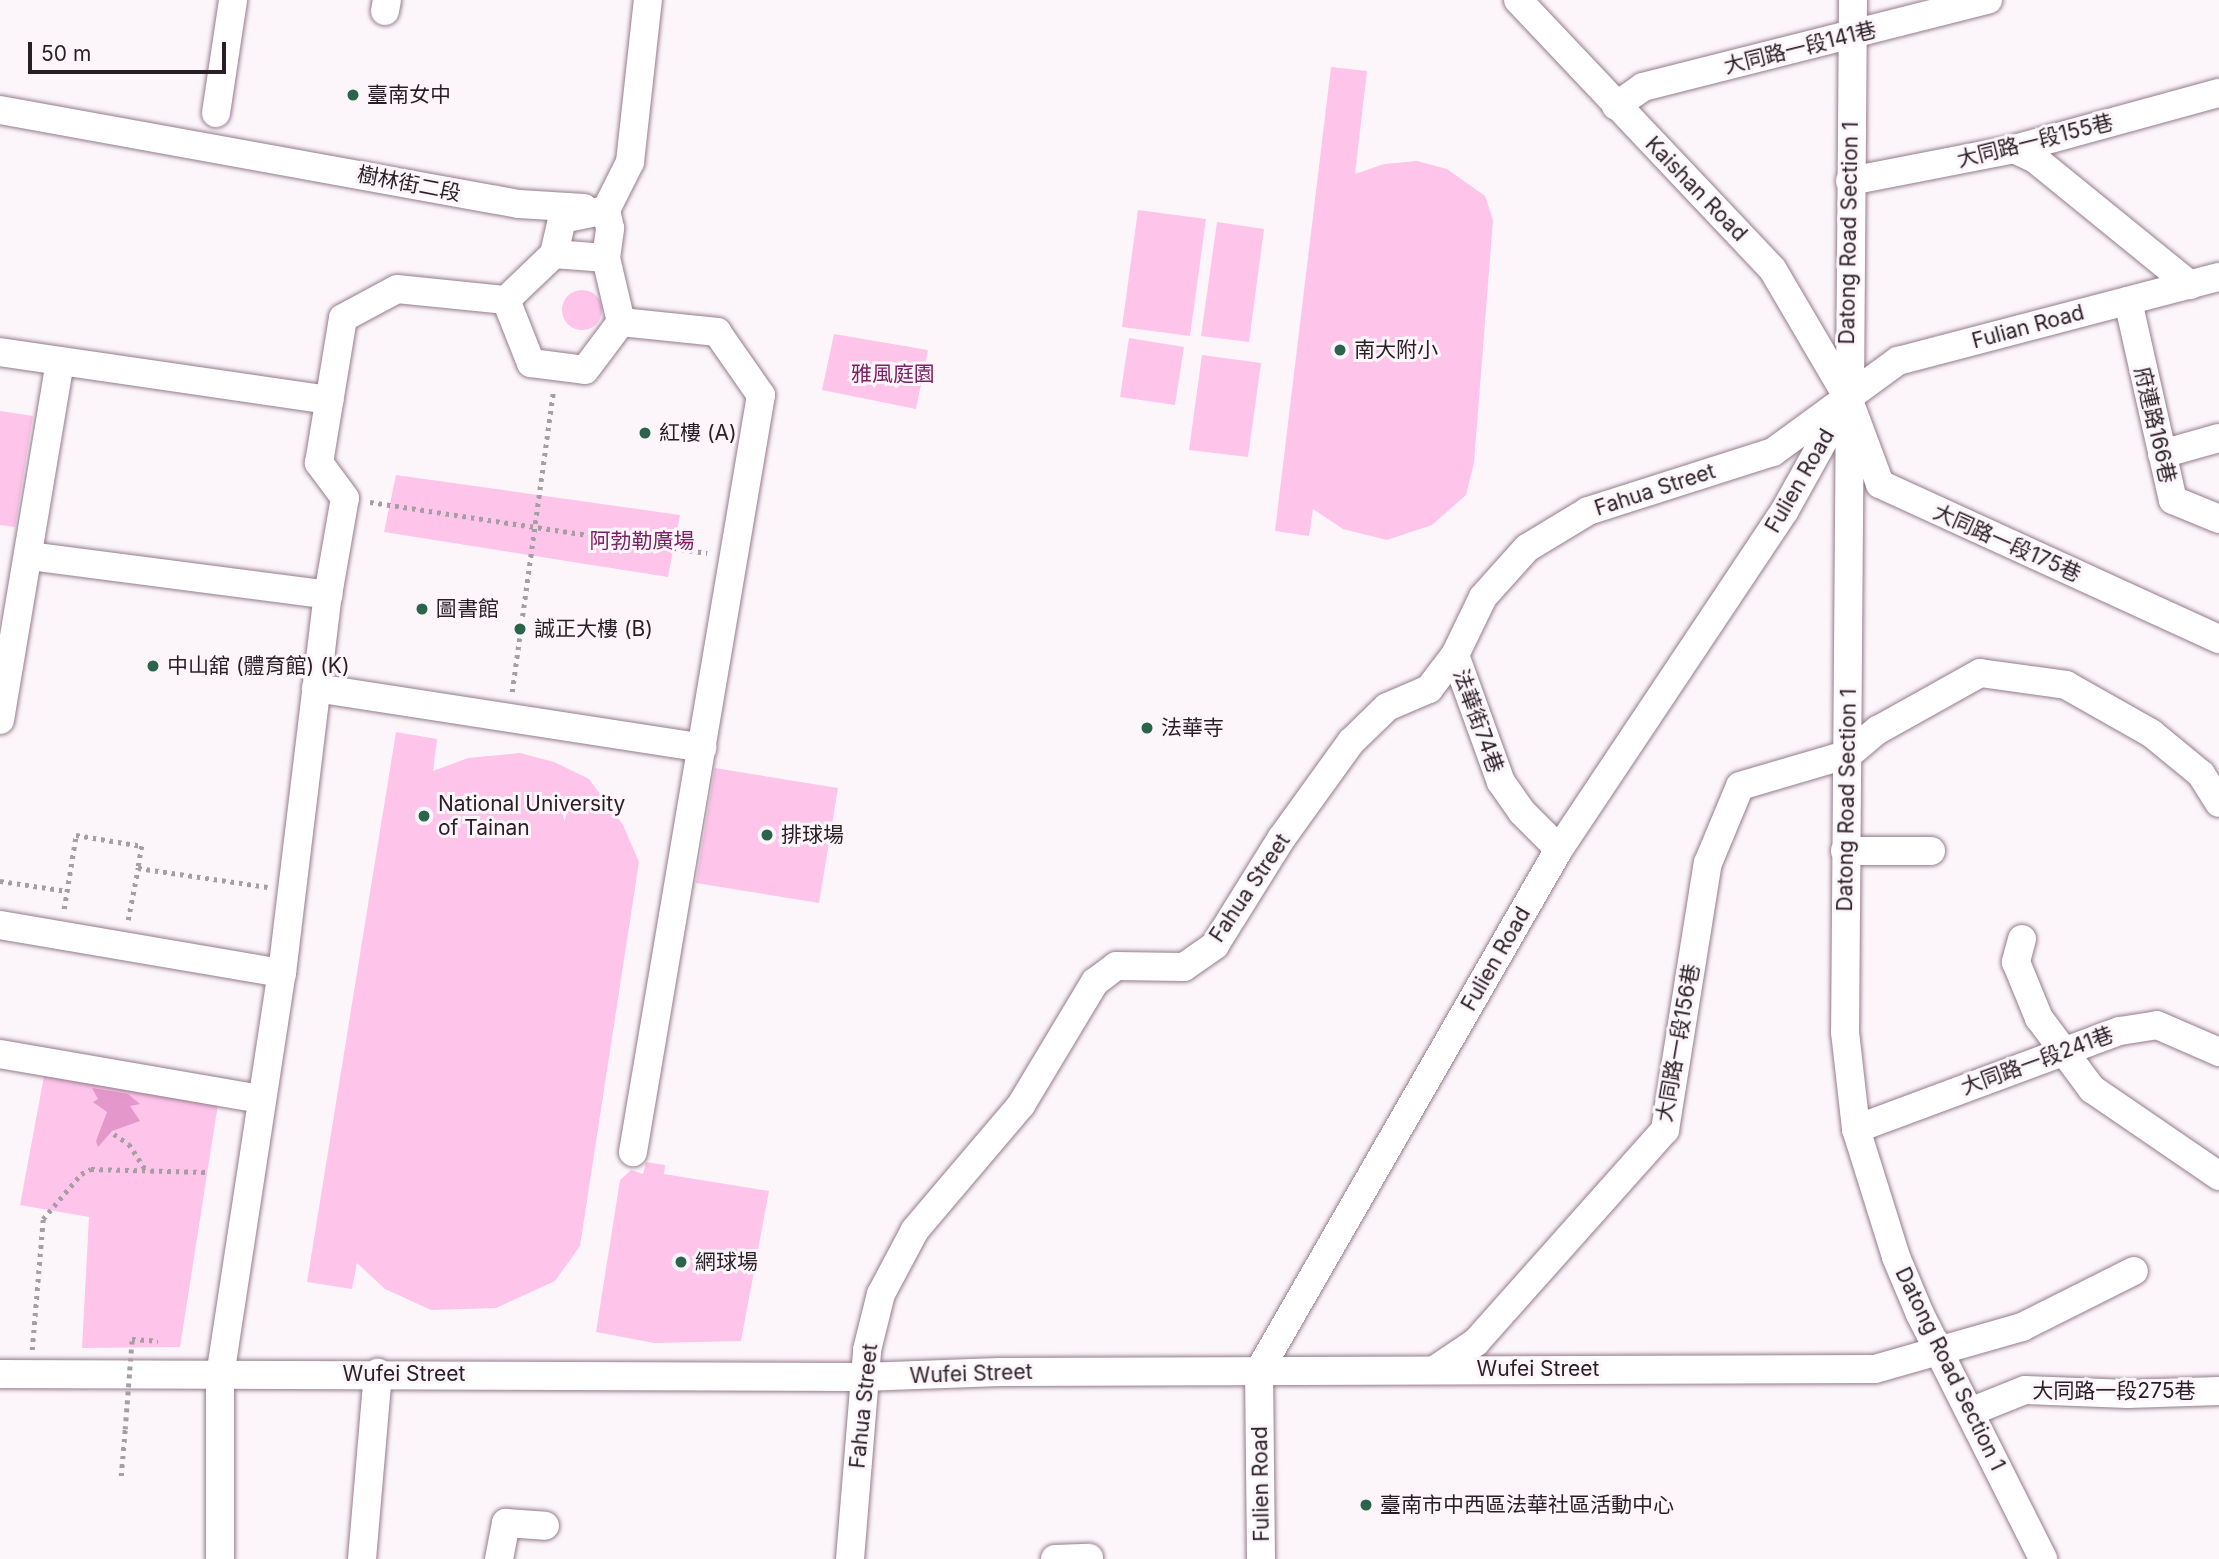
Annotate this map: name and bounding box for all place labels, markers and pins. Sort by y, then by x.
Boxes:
place label: 臺南女中 [367,82,451,108]
marker: 臺南女中 [345,87,361,103]
place label: 南大附小 [1354,337,1438,363]
marker: 南大附小 [1332,342,1348,358]
place label: 紅樓 (A) [659,420,737,446]
marker: 紅樓 (A) [637,425,653,441]
place label: 圖書館 [436,596,499,622]
marker: 圖書館 [414,601,430,617]
place label: 誠正大樓 (B) [534,616,653,642]
marker: 誠正大樓 (B) [512,621,528,637]
place label: 中山舘 (體育館) (K) [167,653,350,679]
marker: 中山舘 (體育館) (K) [145,658,161,674]
place label: 法華寺 [1161,715,1224,741]
marker: 法華寺 [1139,720,1155,736]
place label: National University of Tainan [438,791,625,841]
marker: National University of Tainan [416,808,432,824]
place label: 排球場 [781,822,844,848]
marker: 排球場 [759,827,775,843]
place label: 網球場 [695,1249,758,1275]
marker: 網球場 [673,1254,689,1270]
place label: 臺南市中西區法華社區活動中心 [1380,1492,1674,1518]
marker: 臺南市中西區法華社區活動中心 [1358,1497,1374,1513]

